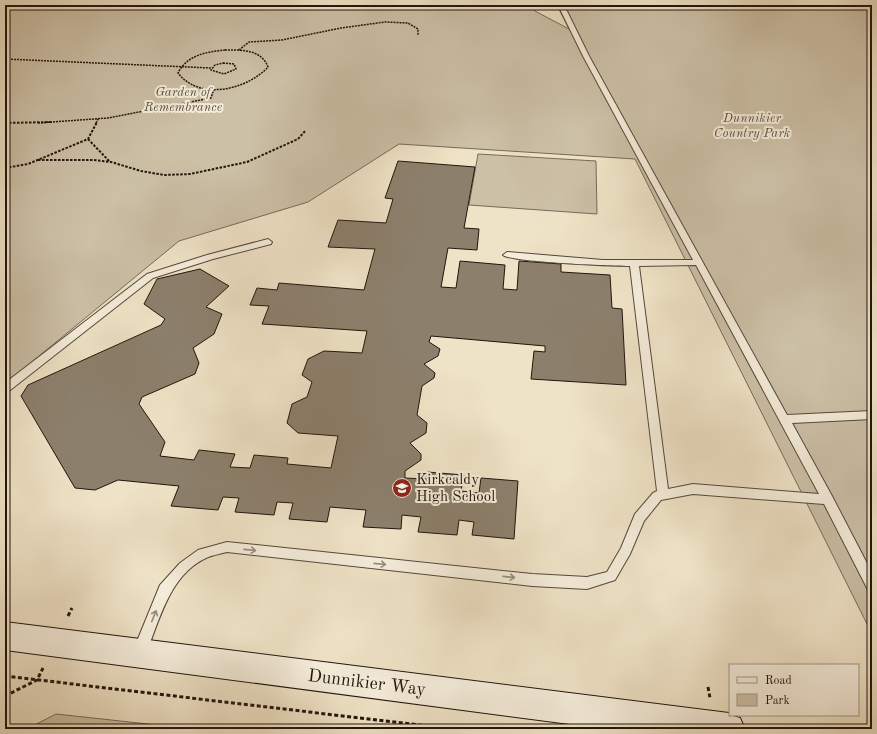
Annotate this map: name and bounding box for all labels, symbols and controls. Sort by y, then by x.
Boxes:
park label: Garden of Remembrance [143,86,222,114]
park label: Dunnikier Country Park [714,112,790,140]
place label: Kirkcaldy High School [416,473,495,505]
school or university icon: Kirkcaldy High School [391,477,413,499]
one-way arrow [243,546,256,554]
one-way arrow [373,560,386,567]
one-way arrow [502,574,515,581]
one-way arrow [150,611,158,623]
legend [729,664,859,716]
street label: Dunnikier Way [307,667,427,699]
text: Road [765,675,792,687]
text: Park [765,695,790,707]

